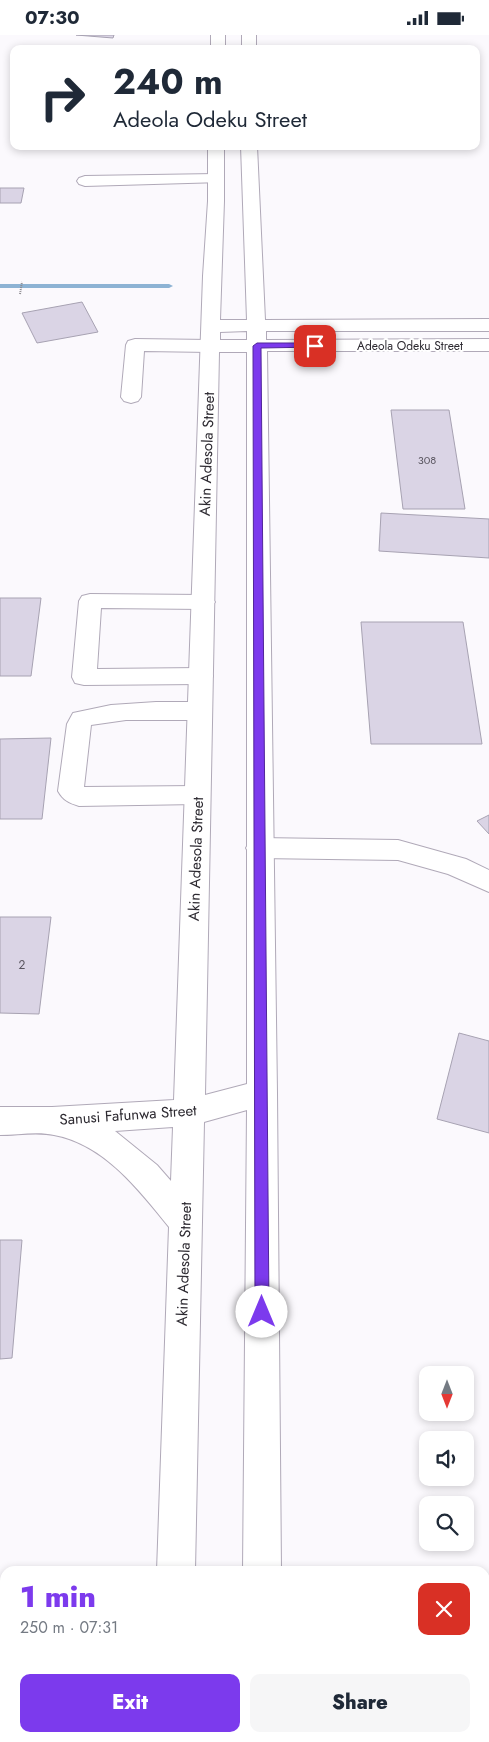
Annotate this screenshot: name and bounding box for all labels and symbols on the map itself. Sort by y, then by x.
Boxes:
pin [294,325,336,367]
street label: Adeola Odeku Street [357,337,463,355]
street label: Akin Adesola Street [194,391,220,516]
house number: 308 [418,452,436,468]
street label: Akin Adesola Street [183,796,209,921]
house number: 2 [19,956,26,974]
street label: Sanusi Fafunwa Street [59,1099,198,1131]
street label: Akin Adesola Street [171,1201,197,1326]
position arrow [235,1285,287,1337]
north arrow [419,1366,474,1421]

